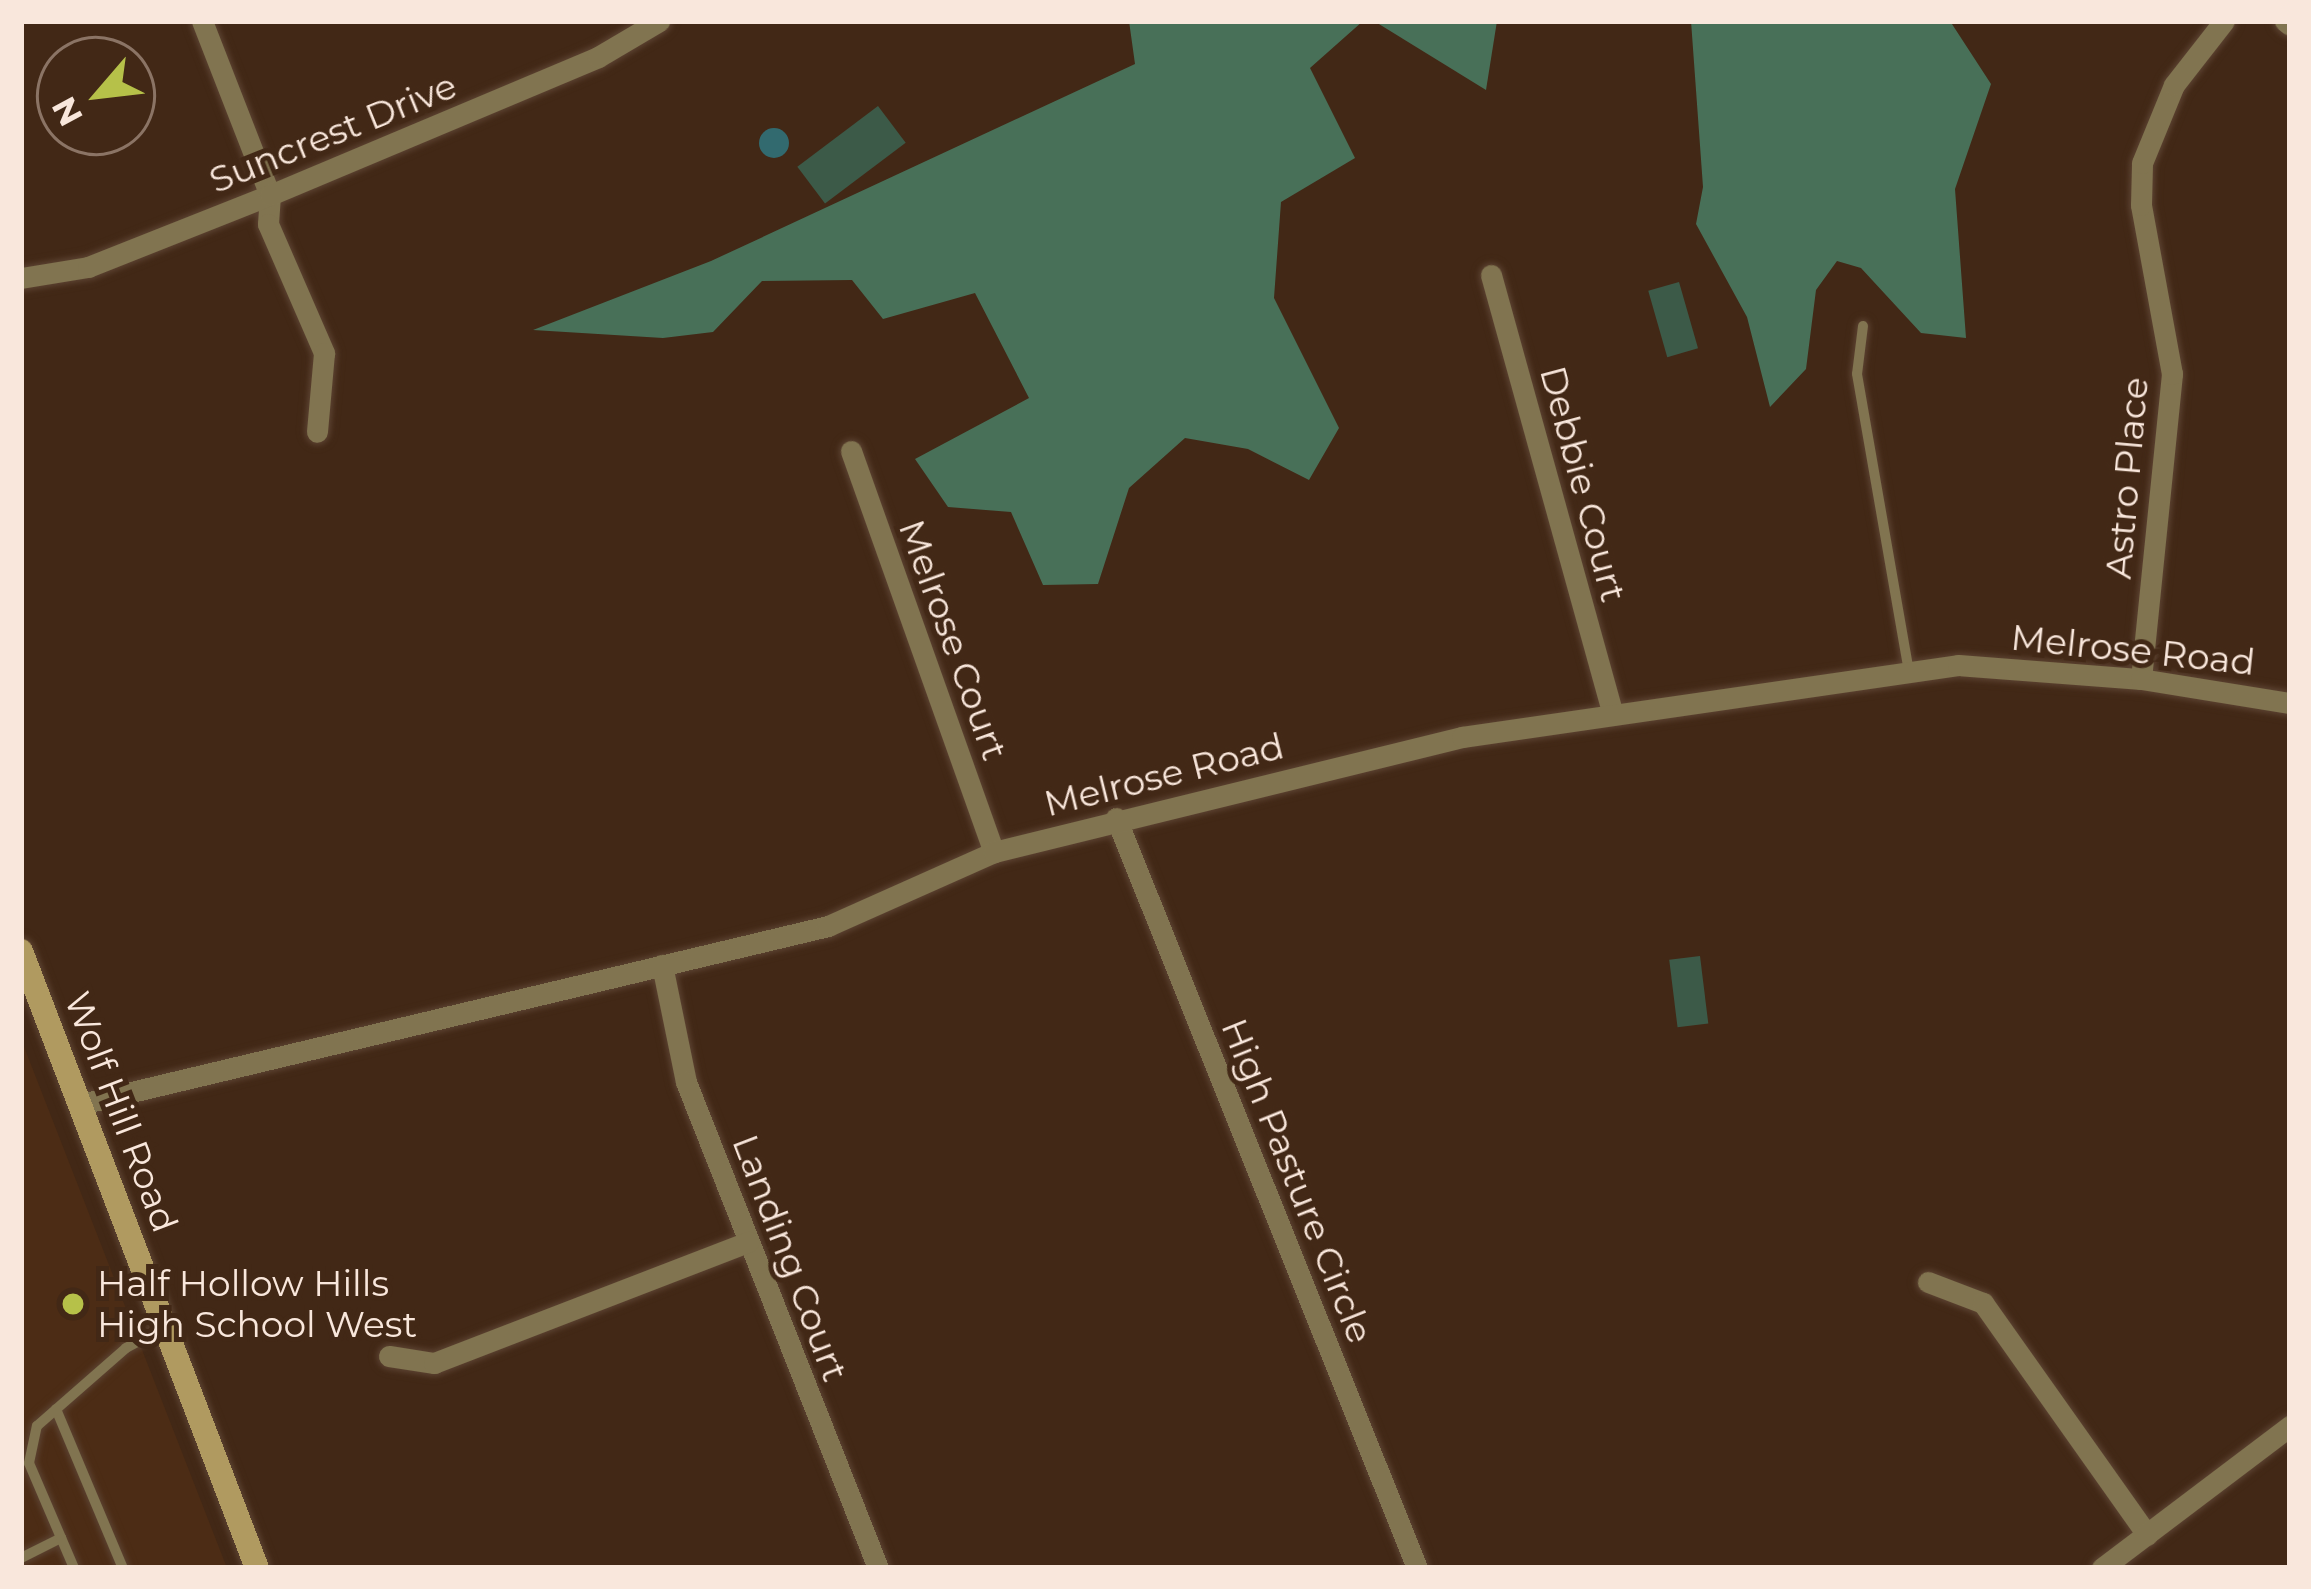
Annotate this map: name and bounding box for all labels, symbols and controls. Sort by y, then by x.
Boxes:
north arrow [36,36,156,156]
street label: Suncrest Drive [203,64,463,202]
text: N [43,90,91,133]
street label: Debbie Court [1531,361,1635,607]
street label: Astro Place [2097,375,2157,581]
street label: Melrose Court [890,514,1016,766]
street label: Melrose Road [2009,616,2257,684]
street label: Melrose Road [1040,724,1288,826]
street label: Wolf Hill Road [55,986,187,1238]
street label: High Pasture Circle [1212,1012,1382,1350]
street label: Landing Court [723,1129,857,1387]
place label: Half Hollow Hills High School West [97,1261,417,1346]
marker: Half Hollow Hills High School West [60,1291,86,1317]

